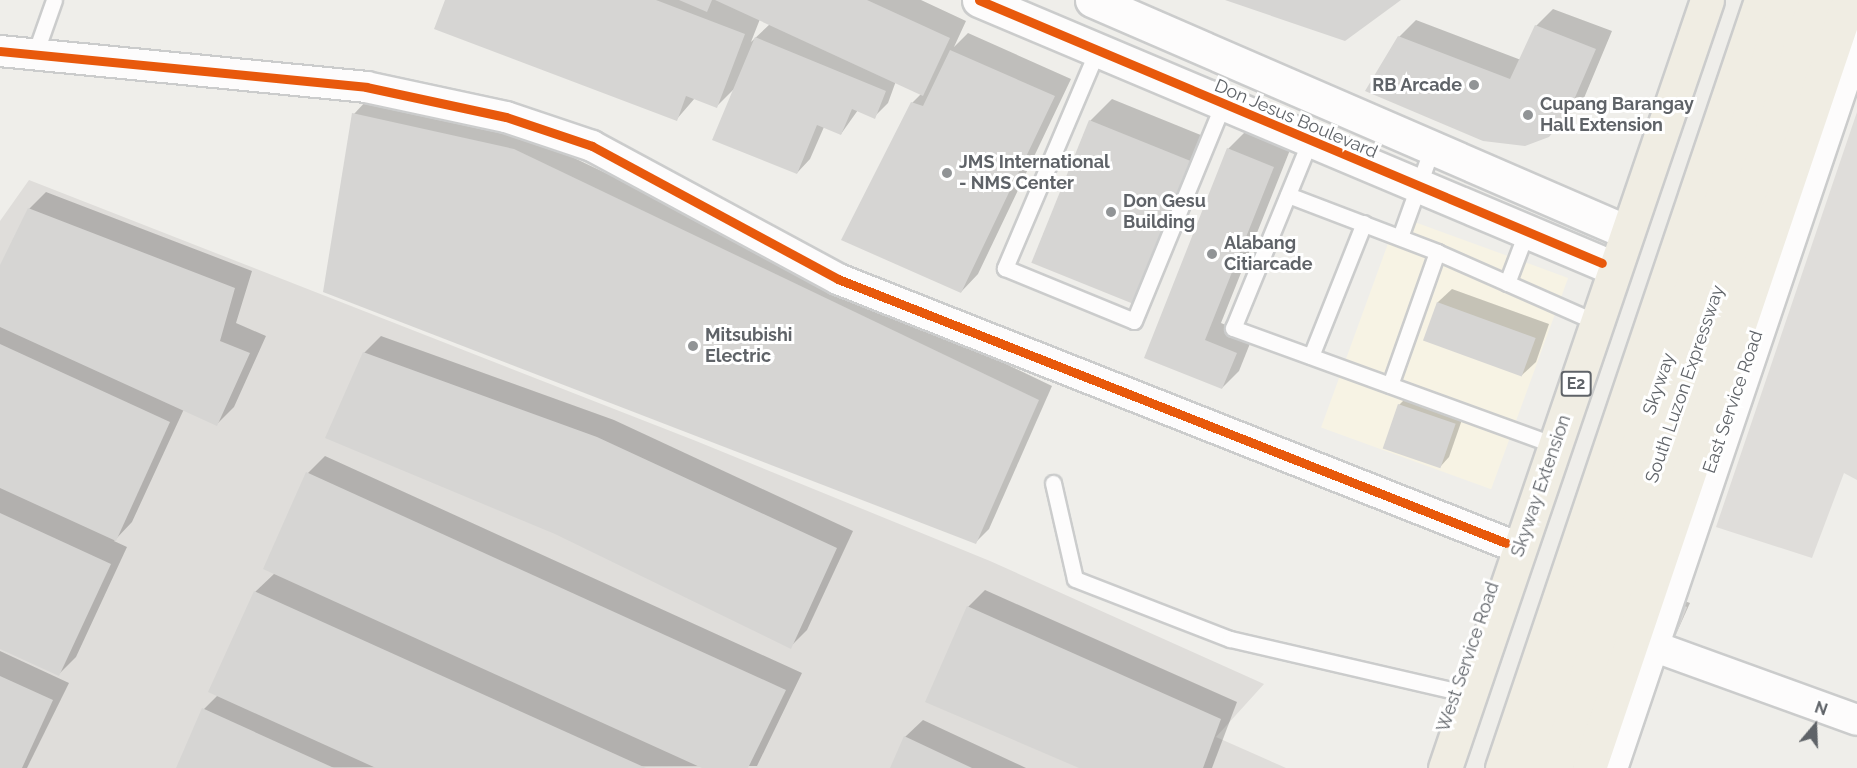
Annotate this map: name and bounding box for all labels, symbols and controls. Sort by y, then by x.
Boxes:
place label: RB Arcade [1372,74,1462,96]
street label: Don Jesus Boulevard [1211,75,1381,163]
marker: RB Arcade [1467,78,1481,92]
place label: Cupang Barangay Hall Extension [1540,94,1694,136]
marker: Cupang Barangay Hall Extension [1521,108,1535,122]
place label: JMS International - NMS Center [959,152,1110,195]
marker: JMS International - NMS Center [940,166,954,180]
place label: Don Gesu Building [1123,191,1206,234]
marker: Don Gesu Building [1104,205,1118,219]
place label: Alabang Citiarcade [1224,233,1312,276]
marker: Alabang Citiarcade [1205,247,1219,261]
street label: South Luzon Expressway [1641,282,1729,486]
place label: Mitsubishi Electric [705,325,792,368]
street label: East Service Road [1698,328,1768,476]
marker: Mitsubishi Electric [686,339,700,353]
street label: Skyway [1638,350,1680,418]
road number: E2 [1560,371,1592,397]
street label: Skyway Extension [1506,412,1576,560]
street label: West Service Road [1432,579,1504,735]
north arrow [1785,696,1845,756]
text: N [1812,698,1830,719]

